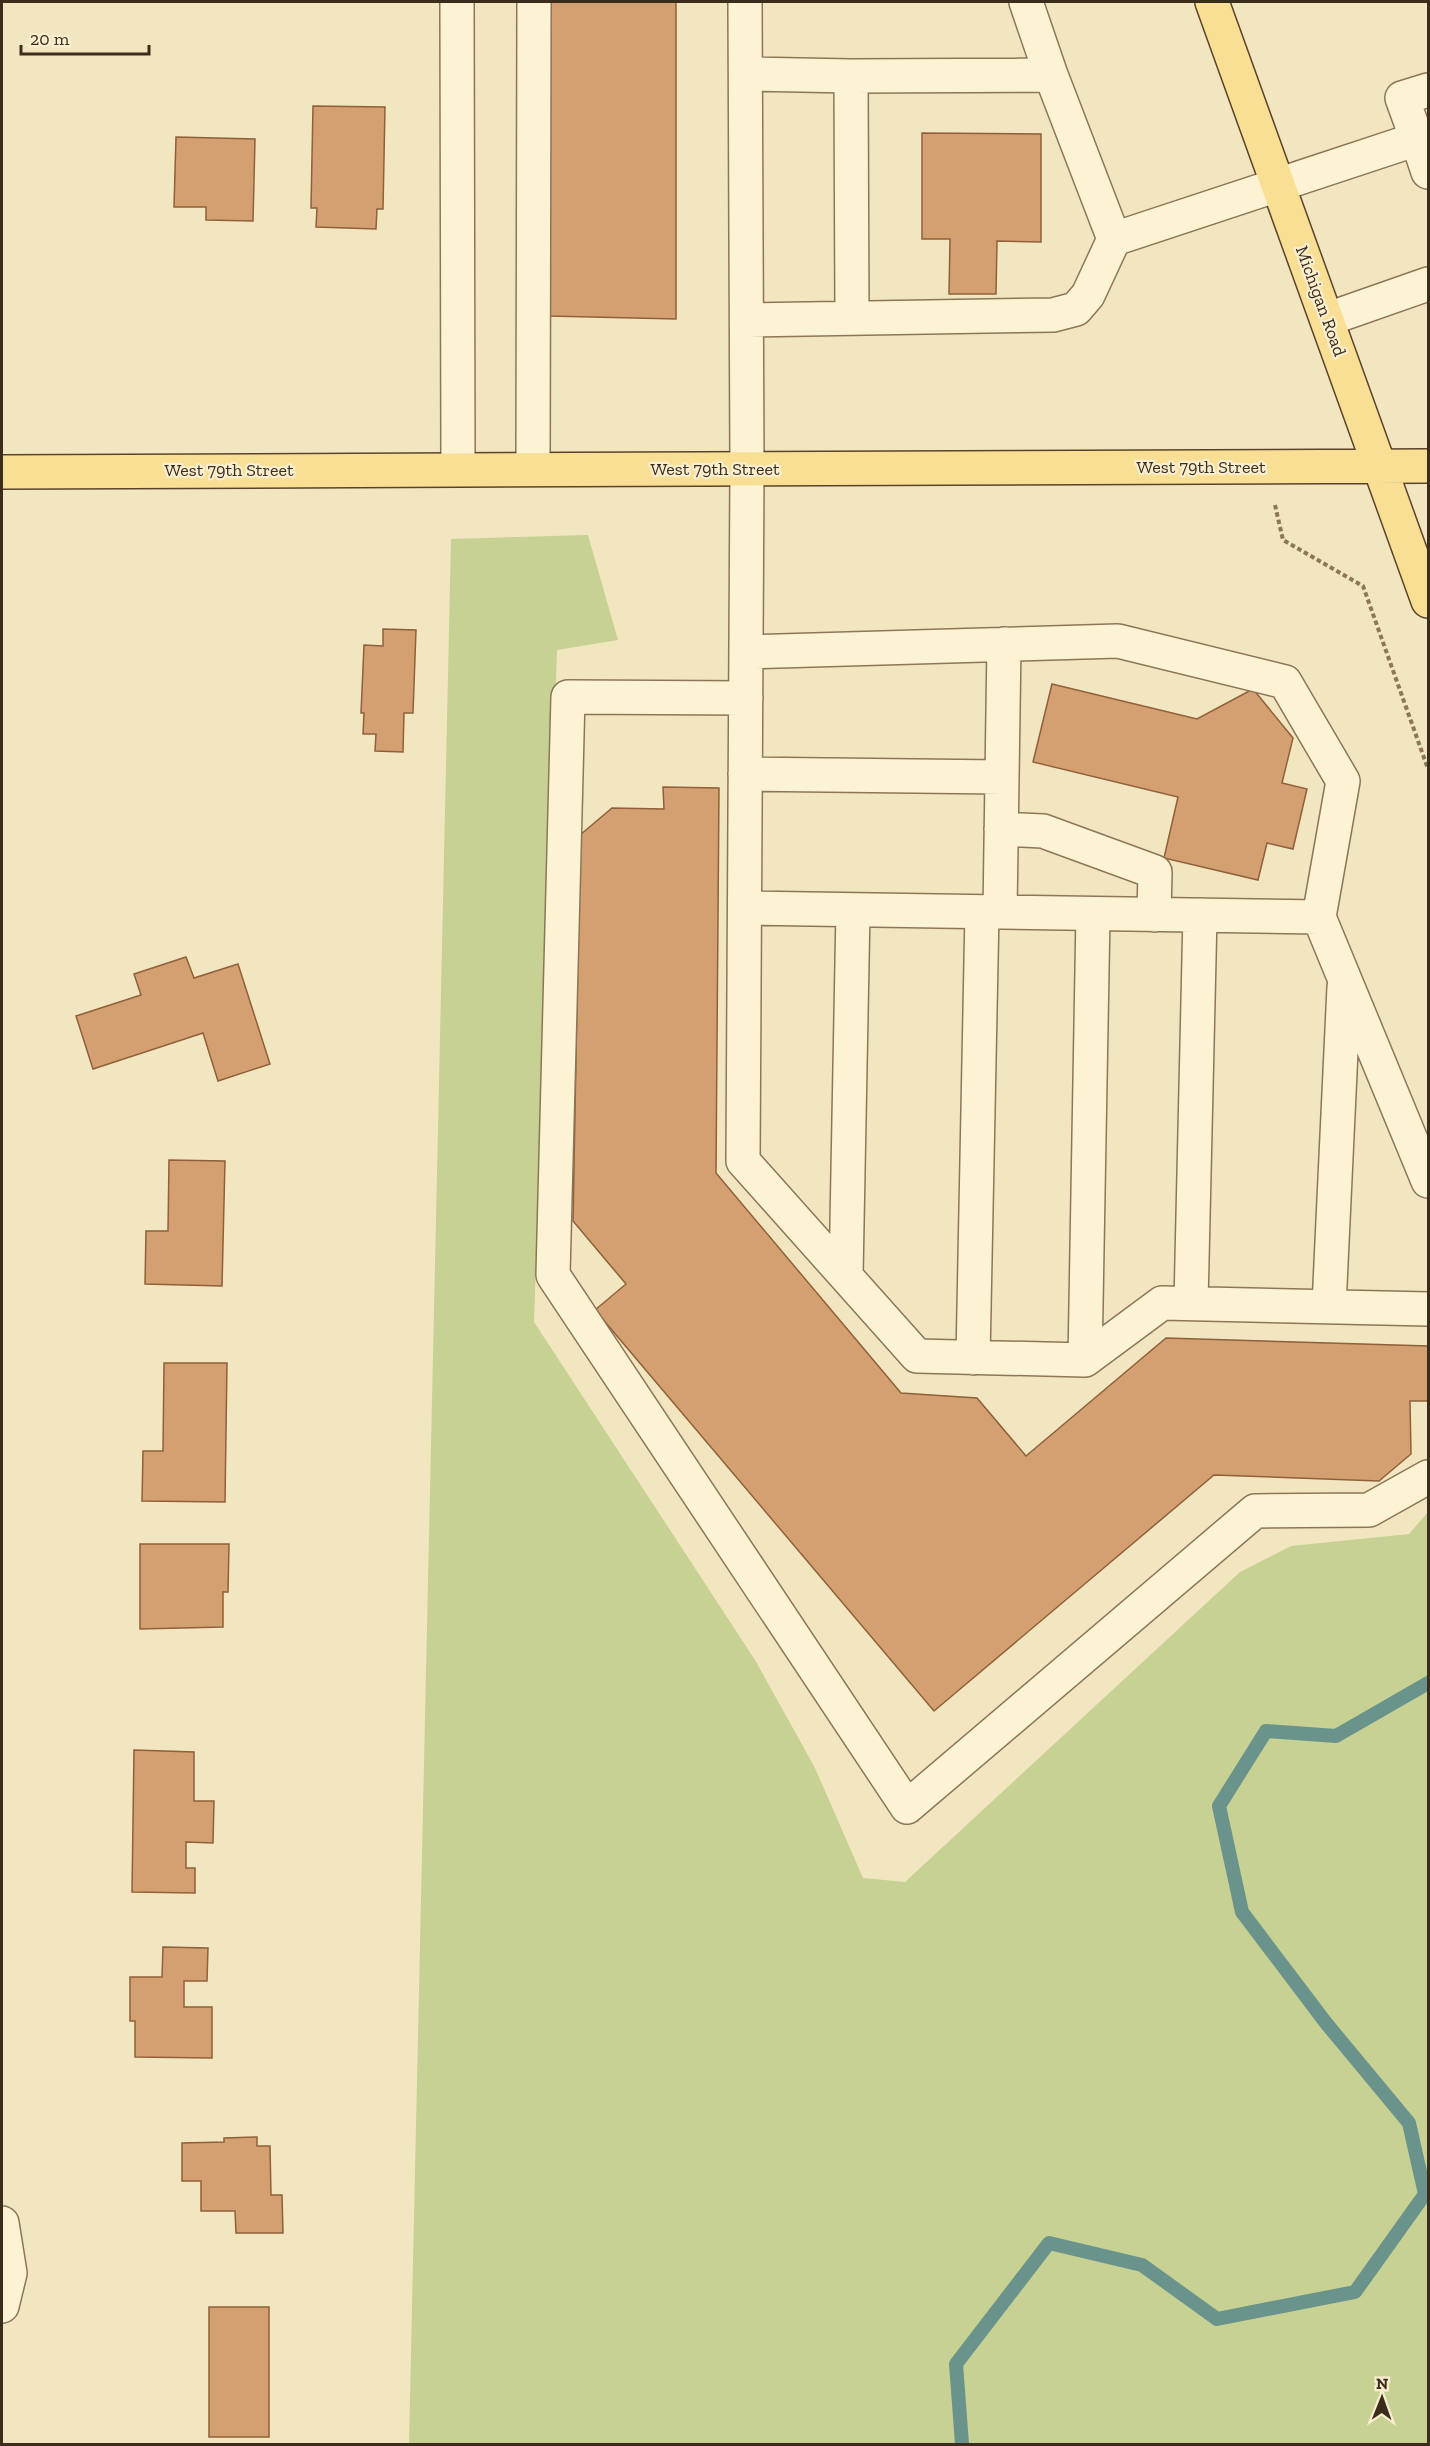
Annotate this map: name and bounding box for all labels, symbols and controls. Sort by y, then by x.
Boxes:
scale bar [21,18,148,56]
text: 20 m [30,28,70,50]
street label: Michigan Road [1291,243,1351,359]
street label: West 79th Street [1136,456,1266,478]
street label: West 79th Street [650,458,780,480]
street label: West 79th Street [164,459,294,481]
north arrow [1352,2368,1412,2428]
text: N [1376,2374,1389,2393]

